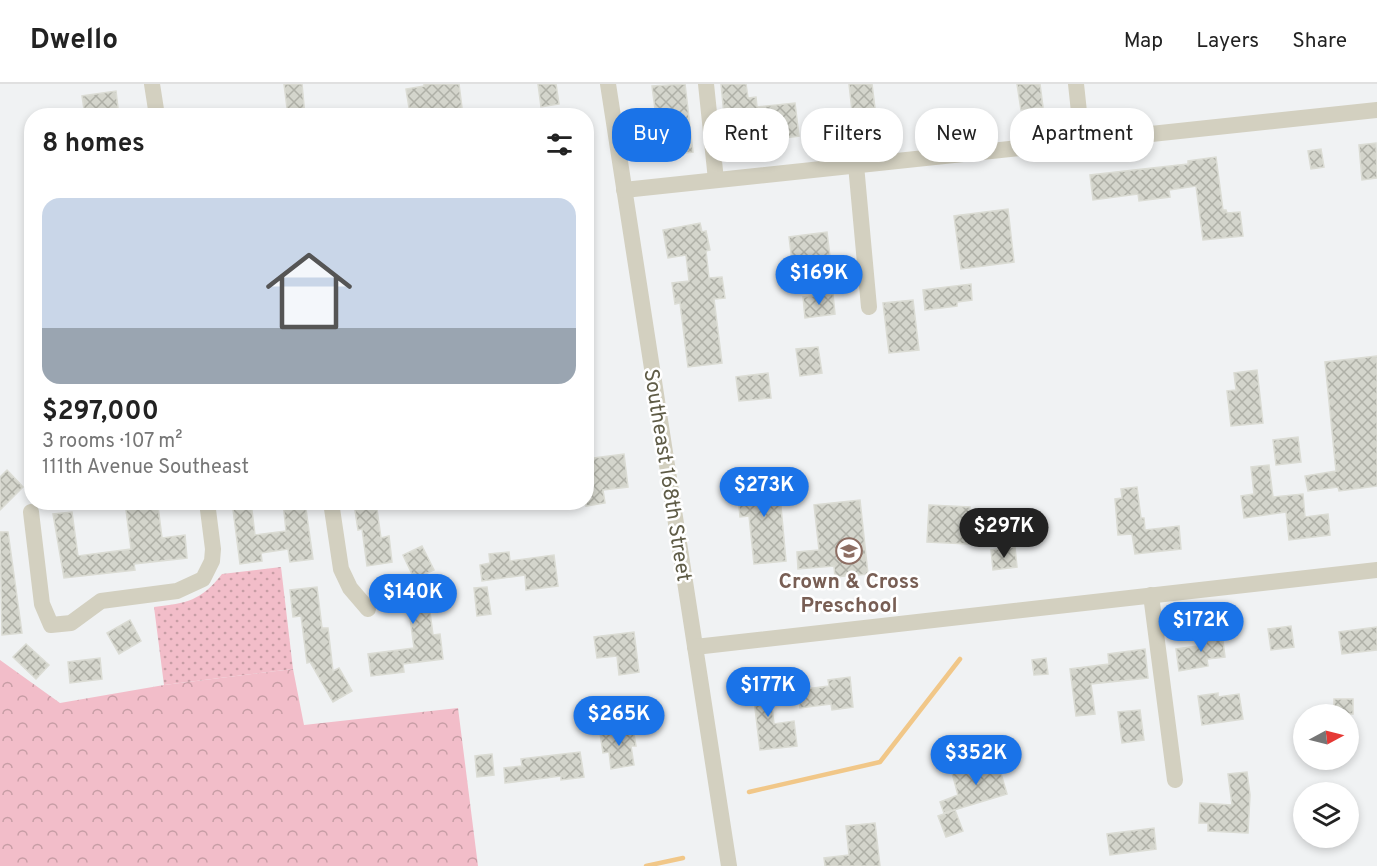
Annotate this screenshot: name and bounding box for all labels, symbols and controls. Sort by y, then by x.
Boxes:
text: Dwello [30,23,118,59]
text: Map [1124,28,1163,55]
text: Layers [1196,28,1259,55]
text: Share [1292,28,1347,55]
chip: Buy [612,108,691,162]
chip: Rent [703,108,789,162]
chip: Filters [801,108,903,162]
chip: New [915,108,998,162]
chip: Apartment [1010,108,1154,162]
text: 8 homes [42,128,145,161]
icon: filters [543,128,576,161]
icon: home [255,237,363,345]
pin: $169K [777,255,861,306]
text: $169K [790,261,848,287]
street label: Southeast 168th Street [636,367,697,584]
text: $297,000 [42,396,159,429]
text: 3 rooms · 107 m² [42,429,183,455]
text: 111th Avenue Southeast [42,455,249,481]
pin: $273K [722,467,806,518]
text: $273K [734,473,794,499]
pin: $297K [962,508,1046,559]
text: $297K [973,514,1035,540]
school or university icon: Crown & Cross Preschool [834,536,864,566]
place label: Crown & Cross Preschool [779,569,919,620]
pin: $140K [371,574,455,625]
text: $140K [383,580,443,606]
pin: $172K [1159,602,1243,653]
text: $172K [1173,608,1229,634]
pin: $177K [726,667,810,718]
text: $177K [740,673,796,699]
pin: $265K [577,696,661,747]
text: $265K [588,702,650,728]
north arrow [1293,704,1359,770]
map controls [1293,704,1359,848]
pin: $352K [934,735,1018,786]
text: $352K [945,741,1007,767]
button: layers [1293,782,1359,848]

